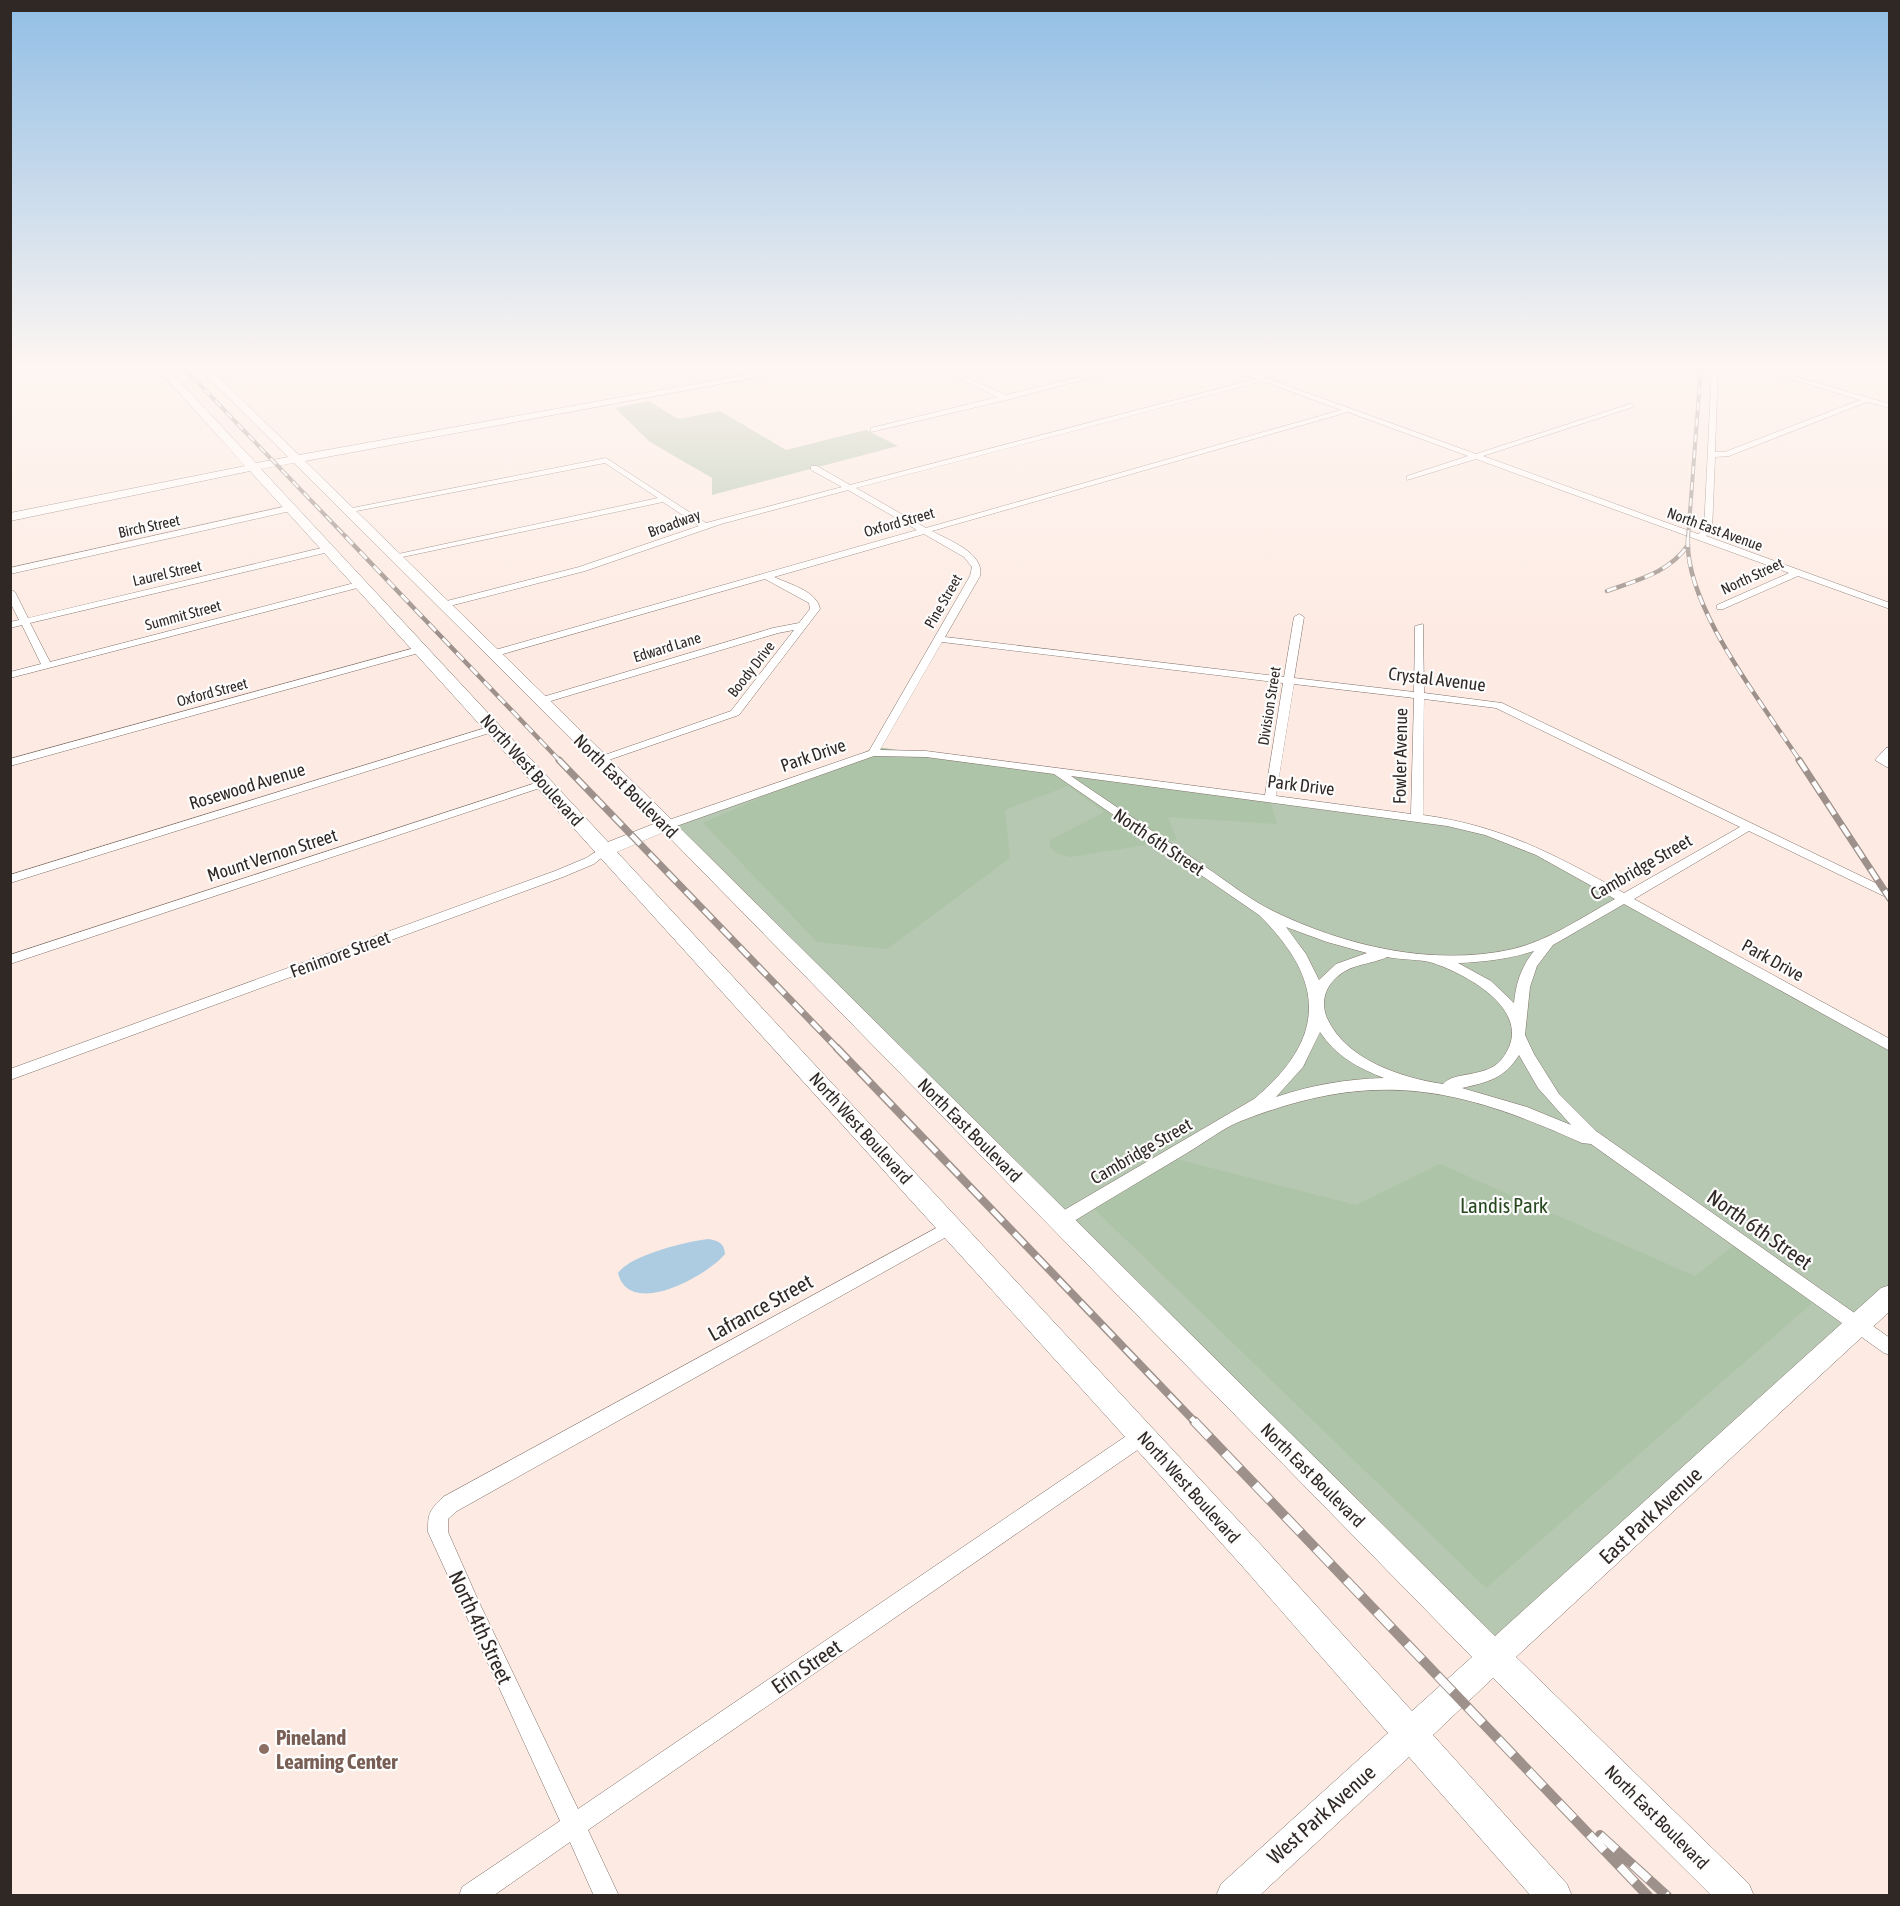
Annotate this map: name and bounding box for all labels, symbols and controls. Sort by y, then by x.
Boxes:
street label: Oxford Street [862,504,936,540]
street label: North East Avenue [1665,504,1765,554]
street label: Broadway [645,506,703,540]
street label: Birch Street [117,511,181,541]
street label: North Street [1718,554,1786,598]
street label: Laurel Street [131,557,203,589]
street label: Pine Street [921,571,965,631]
street label: Summit Street [143,597,223,633]
street label: Edward Lane [631,629,703,665]
street label: Boody Drive [724,638,778,700]
street label: Crystal Avenue [1387,663,1487,695]
street label: Division Street [1254,665,1284,747]
street label: Oxford Street [175,674,249,710]
street label: Fowler Avenue [1389,708,1411,804]
street label: North West Boulevard [476,710,588,830]
street label: North East Boulevard [570,730,682,842]
street label: Park Drive [778,734,848,776]
street label: Rosewood Avenue [186,758,308,814]
street label: Park Drive [1266,770,1336,800]
street label: North 6th Street [1110,804,1208,880]
street label: Mount Vernon Street [204,824,340,886]
street label: Cambridge Street [1587,830,1695,904]
street label: Fenimore Street [287,926,393,982]
street label: Park Drive [1738,934,1808,986]
street label: North West Boulevard [805,1068,917,1188]
street label: North East Boulevard [914,1074,1026,1186]
street label: Cambridge Street [1087,1114,1195,1188]
street label: North 6th Street [1703,1184,1817,1274]
park label: Landis Park [1460,1193,1548,1217]
street label: Lafrance Street [704,1268,816,1346]
street label: North East Boulevard [1257,1419,1369,1531]
street label: North West Boulevard [1133,1427,1245,1547]
street label: East Park Avenue [1594,1462,1706,1568]
street label: North 4th Street [444,1566,518,1688]
street label: Erin Street [766,1634,846,1698]
place label: Pineland Learning Center [276,1725,398,1773]
marker: Pineland Learning Center [257,1742,271,1756]
street label: West Park Avenue [1262,1759,1380,1869]
street label: North East Boulevard [1601,1761,1713,1873]

